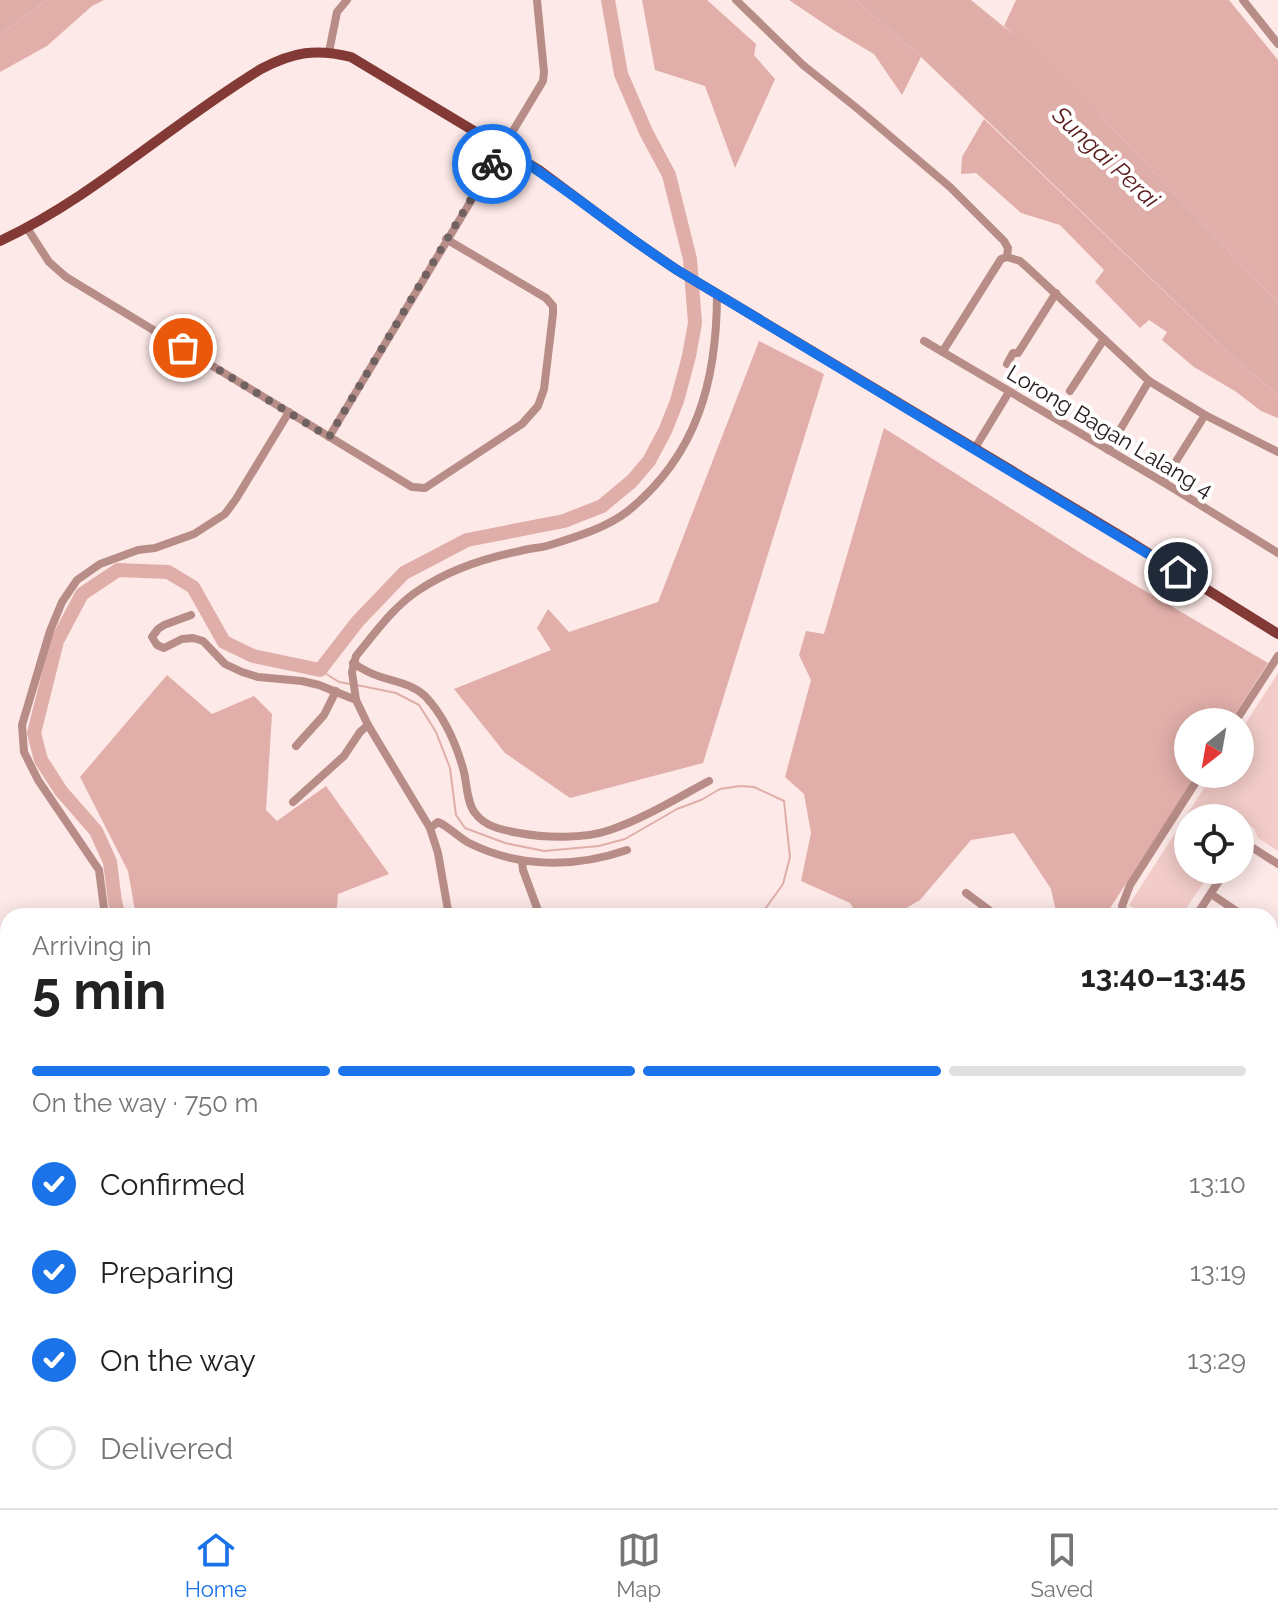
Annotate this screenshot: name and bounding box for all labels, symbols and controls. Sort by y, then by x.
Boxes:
water label: Sungai Perai [1046,100,1166,214]
courier [452,124,532,204]
icon: bike [470,142,514,186]
pin [149,314,217,382]
icon: bag [161,326,205,370]
street label: Lorong Bagan Lalang 4 [1002,359,1218,503]
pin [1144,538,1212,606]
icon: home [1156,550,1200,594]
north arrow [1174,708,1254,788]
map controls [1174,708,1254,884]
button: locate [1174,804,1254,884]
text: Arriving in [32,931,152,961]
text: 13:40–13:45 [1081,959,1246,994]
text: 5 min [32,960,166,1021]
text: On the way · 750 m [32,1088,259,1118]
icon: check [32,1162,76,1206]
text: Confirmed [100,1167,245,1202]
text: 13:10 [1189,1169,1246,1199]
icon: check [32,1250,76,1294]
text: Preparing [100,1255,234,1290]
text: 13:19 [1190,1257,1246,1287]
icon: check [32,1338,76,1382]
text: On the way [100,1343,256,1378]
text: 13:29 [1187,1345,1246,1375]
text: Delivered [100,1431,233,1466]
tab: Home [185,1528,247,1602]
tab: Map [616,1528,661,1602]
tab: Saved [1030,1528,1093,1602]

